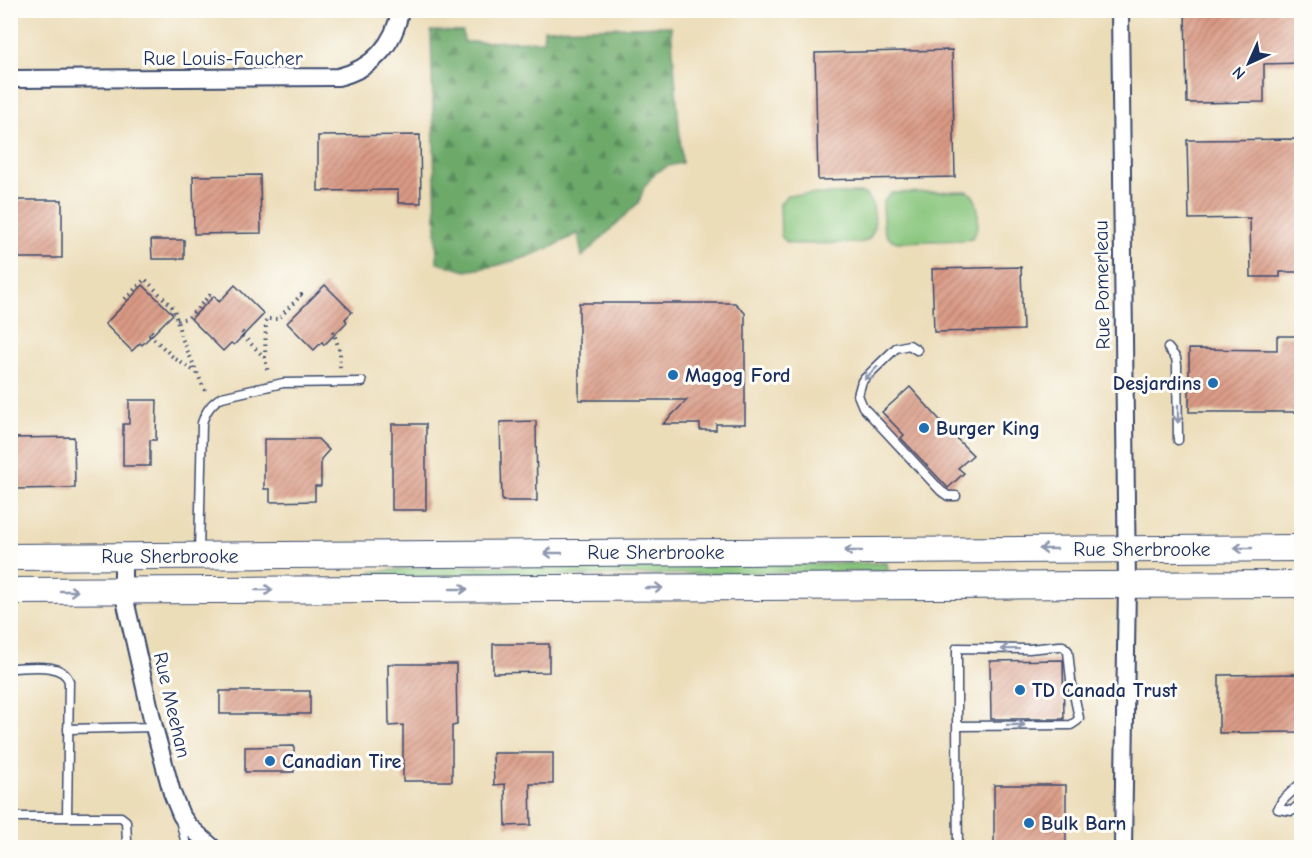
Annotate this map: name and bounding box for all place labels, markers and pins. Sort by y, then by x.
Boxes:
place label: Magog Ford [685,364,791,387]
marker: Magog Ford [666,368,680,382]
place label: Desjardins [1113,372,1201,395]
marker: Desjardins [1206,376,1220,390]
place label: Burger King [936,417,1040,440]
marker: Burger King [917,421,931,435]
place label: TD Canada Trust [1032,679,1177,702]
marker: TD Canada Trust [1013,683,1027,697]
place label: Canadian Tire [282,750,401,773]
marker: Canadian Tire [263,754,277,768]
place label: Bulk Barn [1041,812,1126,835]
marker: Bulk Barn [1022,816,1036,830]

